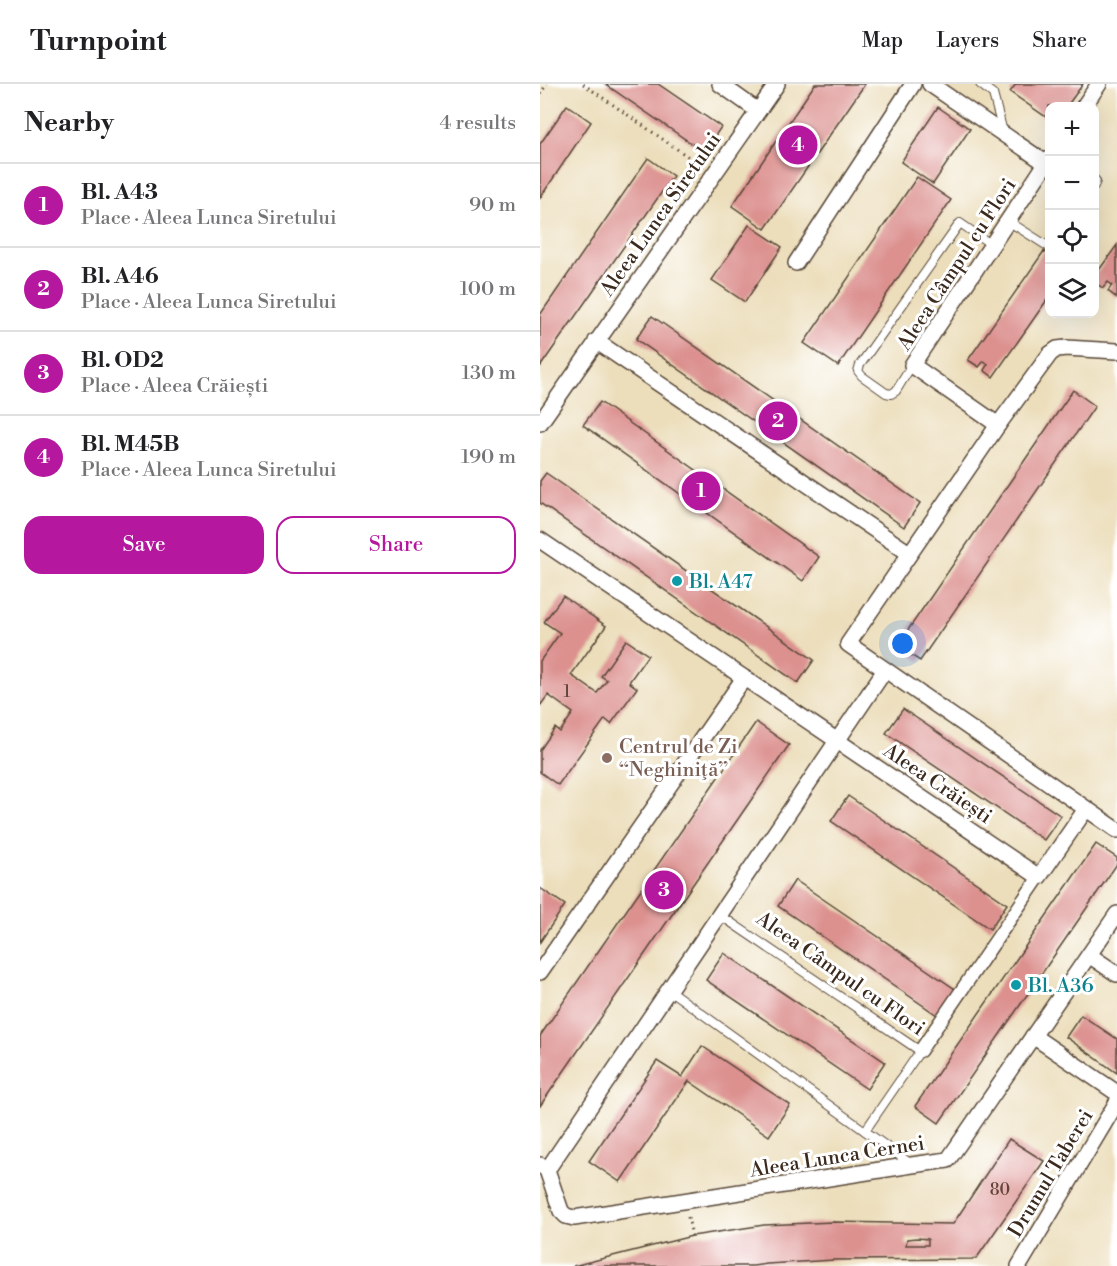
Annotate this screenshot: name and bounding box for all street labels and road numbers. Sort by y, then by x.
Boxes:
street label: Aleea Lunca Siretului [595,128,727,302]
street label: Aleea Câmpul cu Flori [892,174,1022,356]
street label: Aleea Crăiești [877,738,997,830]
street label: Aleea Câmpul cu Flori [750,906,930,1042]
street label: Drumul Taberei [1003,1105,1099,1242]
street label: Aleea Lunca Cernei [747,1131,927,1184]

